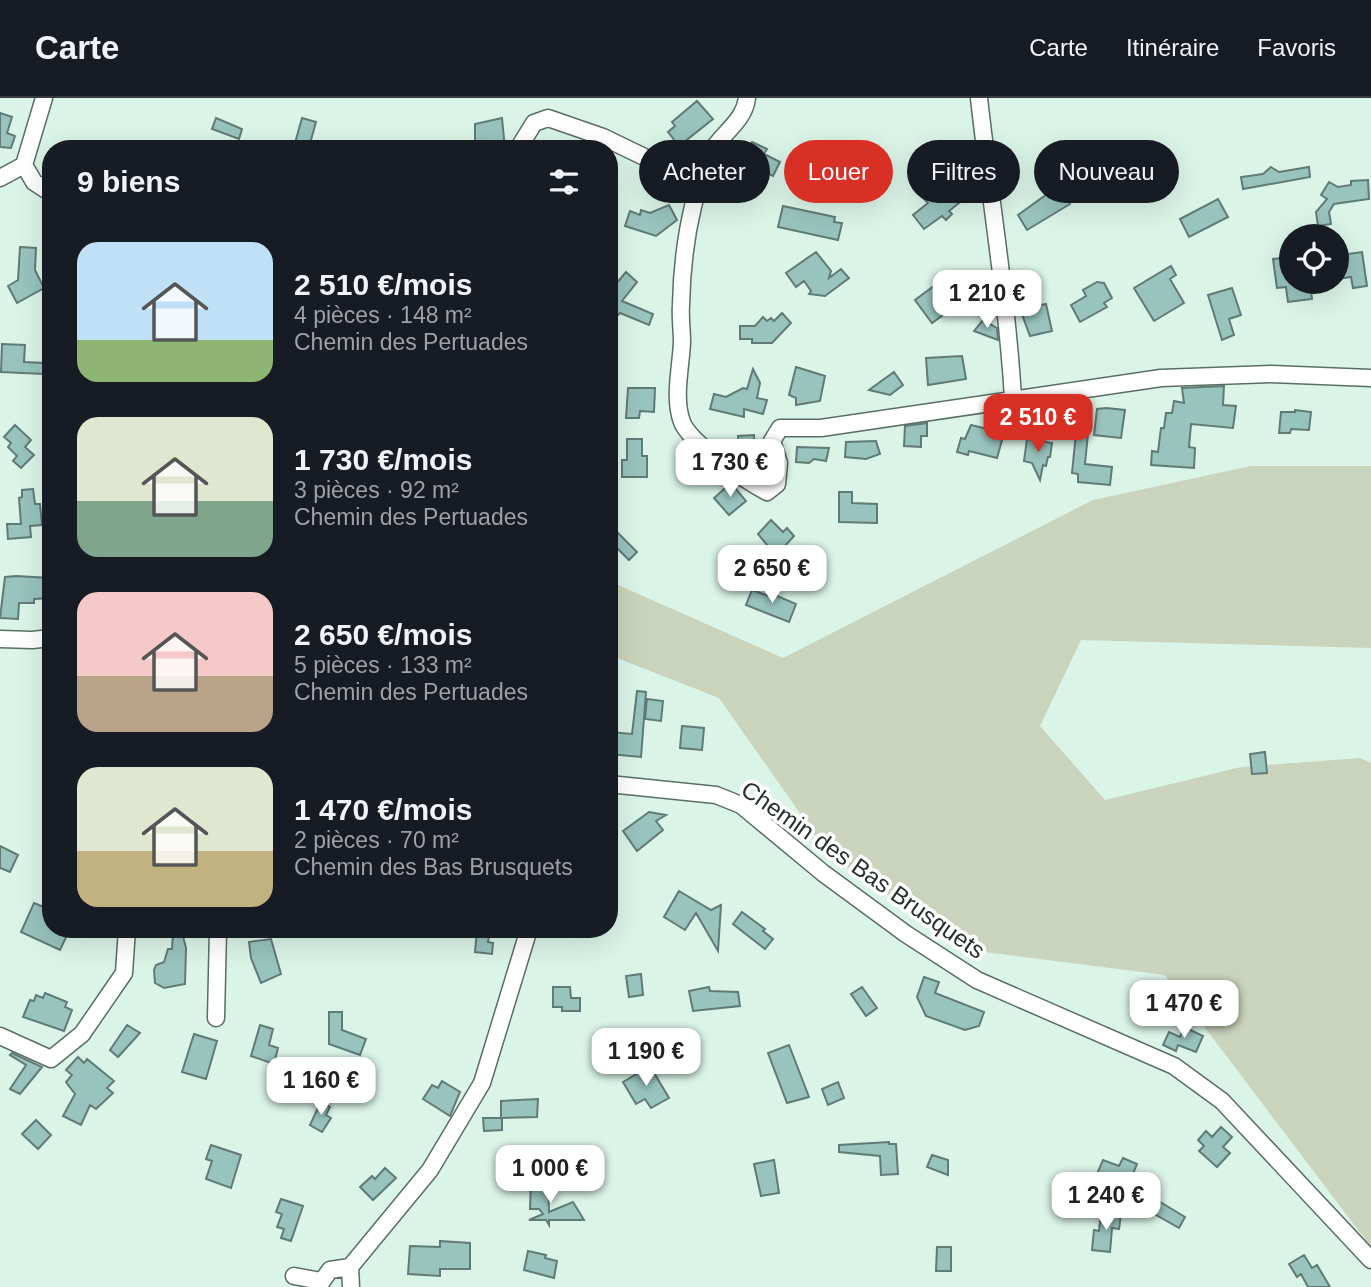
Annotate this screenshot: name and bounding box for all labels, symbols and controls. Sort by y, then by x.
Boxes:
text: Carte [35,29,119,66]
text: Carte [1029,34,1088,61]
text: Itinéraire [1126,34,1219,61]
text: Favoris [1257,34,1336,61]
chip: Acheter [639,140,770,203]
chip: Louer [784,140,893,203]
chip: Filtres [907,140,1020,203]
chip: Nouveau [1034,140,1179,203]
icon: filters [545,163,583,201]
text: 9 biens [77,165,180,198]
map controls [1279,224,1349,294]
button: locate [1279,224,1349,294]
text: 2 510 €/mois [294,268,472,301]
icon: home [133,270,217,354]
pin: 1 210 € [922,271,1052,330]
text: 1 210 € [949,280,1025,306]
text: 4 pièces · 148 m² [294,302,472,328]
text: Chemin des Pertuades [294,329,528,355]
pin: 2 510 € [973,394,1103,454]
text: 2 510 € [1000,404,1076,430]
pin: 1 730 € [665,440,795,499]
text: 1 730 €/mois [294,443,472,476]
icon: home [133,445,217,529]
text: 1 730 € [692,449,768,475]
text: 3 pièces · 92 m² [294,477,459,503]
text: Chemin des Pertuades [294,504,528,530]
pin: 2 650 € [707,546,837,605]
text: 2 650 € [734,555,810,581]
text: 2 650 €/mois [294,618,472,651]
icon: home [133,620,217,704]
text: 5 pièces · 133 m² [294,652,472,678]
text: Chemin des Pertuades [294,679,528,705]
street label: Chemin des Bas Brusquets [736,775,990,964]
text: 1 470 €/mois [294,793,472,826]
icon: home [133,795,217,879]
text: 2 pièces · 70 m² [294,827,459,853]
text: Chemin des Bas Brusquets [294,854,573,880]
pin: 1 470 € [1119,981,1249,1040]
text: 1 470 € [1146,990,1222,1016]
pin: 1 190 € [581,1028,711,1088]
text: 1 190 € [608,1038,684,1064]
pin: 1 160 € [256,1058,386,1117]
text: 1 160 € [283,1067,359,1093]
pin: 1 000 € [485,1146,615,1205]
text: 1 000 € [512,1155,588,1181]
pin: 1 240 € [1041,1172,1171,1232]
text: 1 240 € [1068,1182,1144,1208]

